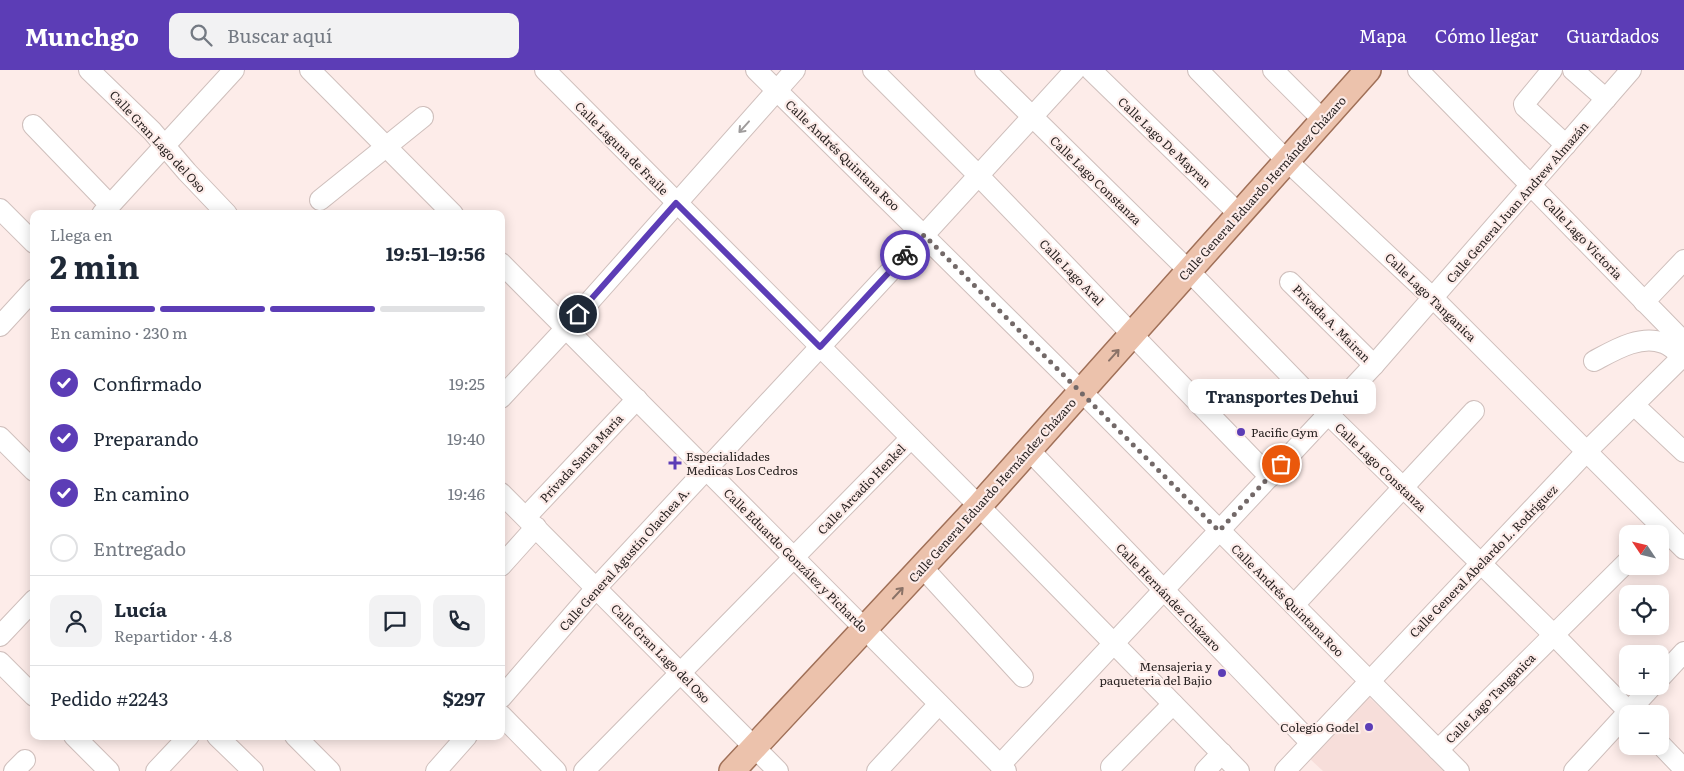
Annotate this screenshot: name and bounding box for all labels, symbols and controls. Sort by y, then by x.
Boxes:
search box [169,13,519,58]
text: Munchgo [25,18,139,53]
icon: search [187,21,215,49]
text: Buscar aquí [227,21,332,49]
text: Mapa [1359,22,1407,49]
text: Cómo llegar [1435,22,1538,49]
text: Guardados [1566,22,1659,49]
street label: Calle Gran Lago del Oso [106,86,210,196]
street label: Calle General Eduardo Hernández Cházaro [1174,92,1350,284]
street label: Calle Lago De Mayran [1114,93,1216,191]
street label: Calle Andrés Quintana Roo [782,95,904,215]
street label: Calle Laguna de Fraile [571,97,673,199]
street label: Calle General Juan Andrew Almazán [1442,117,1592,287]
one-way arrow [738,120,750,133]
street label: Calle Lago Constanza [1046,131,1146,229]
street label: Calle Lago Victoria [1539,193,1627,283]
text: Llega en [50,222,113,246]
courier [880,230,930,280]
street label: Calle Lago Aral [1036,235,1108,309]
text: 19:51–19:56 [386,239,485,267]
text: 2 min [50,241,139,289]
icon: bike [891,241,919,269]
street label: Calle Lago Tanganica [1381,249,1481,346]
street label: Privada A. Mairan [1289,280,1375,366]
pin [557,293,599,335]
icon: home [564,300,592,328]
text: En camino · 230 m [50,320,188,344]
one-way arrow [1108,348,1120,361]
icon: check [50,369,78,397]
text: Confirmado [93,369,202,397]
text: 19:25 [449,371,485,395]
callout: Transportes Dehui [1187,379,1375,414]
text: Transportes Dehui [1205,384,1359,408]
street label: Calle General Eduardo Hernández Cházaro [904,394,1080,586]
street label: Privada Santa María [535,409,627,506]
street label: Calle Lago Constanza [1331,418,1431,516]
place label: Pacific Gym [1251,423,1318,441]
icon: check [50,424,78,452]
text: Preparando [93,424,199,452]
text: 19:40 [447,426,485,450]
marker: Pacific Gym [1235,426,1247,438]
street label: Calle Arcadio Henkel [813,440,909,538]
pin [1260,443,1302,485]
place label: Especialidades Medicas Los Cedros [686,447,798,479]
icon: bag [1267,450,1295,478]
marker: Especialidades Medicas Los Cedros [668,456,682,470]
icon: check [50,479,78,507]
text: En camino [93,479,189,507]
street label: Calle General Abelardo L. Rodríguez [1405,480,1561,641]
text: 19:46 [448,481,485,505]
street label: Calle General Agustín Olachea A. [555,483,693,635]
street label: Calle Eduardo González y Pichardo [720,484,872,636]
north arrow [1619,525,1669,575]
map controls [1619,525,1669,755]
text: Entregado [93,534,186,562]
street label: Calle Hernández Cházaro [1112,539,1226,655]
street label: Calle Andrés Quintana Roo [1228,540,1348,660]
button: locate [1619,585,1669,635]
one-way arrow [892,587,904,600]
button: person [50,595,102,647]
text: Lucía [114,595,167,623]
button: chat [369,595,421,647]
button: phone [433,595,485,647]
street label: Calle Gran Lago del Oso [607,599,715,707]
text: Repartidor · 4.8 [114,623,232,647]
button: + [1619,645,1669,695]
street label: Calle Lago Tanganica [1441,649,1539,747]
place label: Mensajeria y paqueteria del Bajio [1099,657,1212,689]
marker: Mensajeria y paqueteria del Bajio [1216,667,1228,679]
text: Pedido #2243 [50,684,168,712]
text: $297 [442,684,485,712]
button: − [1619,705,1669,755]
place label: Colegio Godel [1280,718,1359,736]
marker: Colegio Godel [1363,721,1375,733]

